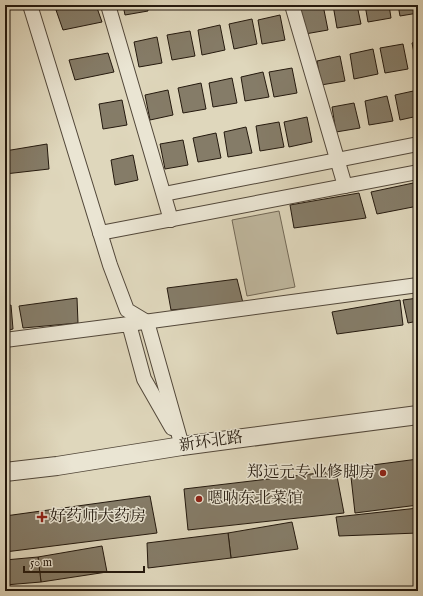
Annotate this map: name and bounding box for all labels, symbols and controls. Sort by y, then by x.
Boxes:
street label: 新环北路 [178,428,244,456]
place label: 郑远元专业修脚房 [247,463,375,483]
marker: 郑远元专业修脚房 [378,468,388,478]
place label: 嗯呐东北菜馆 [207,489,303,509]
marker: 嗯呐东北菜馆 [194,494,204,504]
place label: 好药师大药房 [50,507,146,527]
marker: 好药师大药房 [37,512,47,522]
scale bar [24,548,144,574]
text: 50 m [30,555,52,570]

